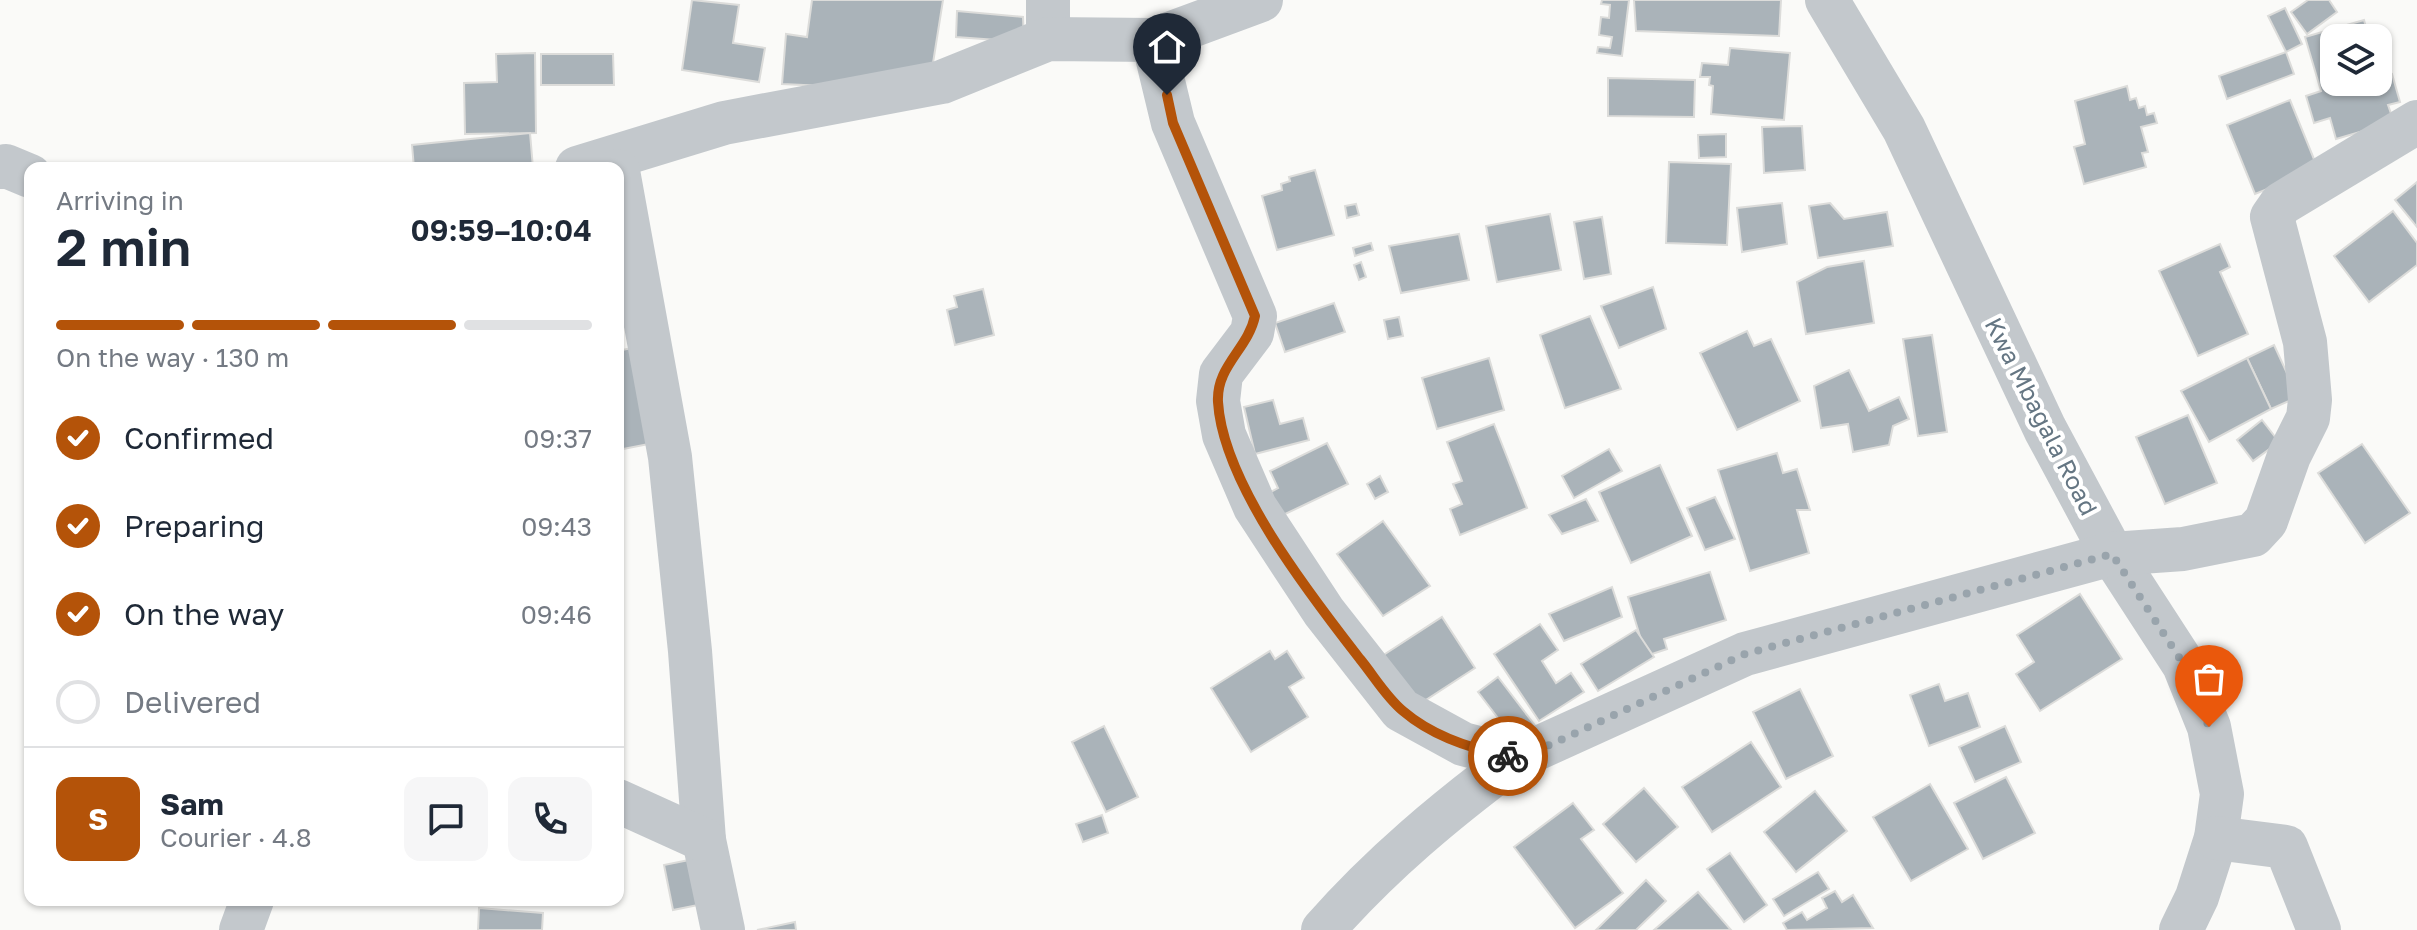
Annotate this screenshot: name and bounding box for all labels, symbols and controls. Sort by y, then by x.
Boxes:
pin [1133,13,1201,95]
map controls [2320,24,2392,96]
button: layers [2320,24,2392,96]
icon: home [1145,25,1189,69]
text: Arriving in [56,185,184,216]
text: 09:59–10:04 [411,212,592,248]
text: 2 min [56,215,191,277]
street label: Kwa Mbagala Road [1980,312,2104,520]
text: On the way · 130 m [56,342,289,373]
icon: check [56,416,100,460]
text: Confirmed [124,420,274,456]
text: 09:37 [523,423,592,454]
icon: check [56,504,100,548]
text: Preparing [124,508,265,544]
text: 09:43 [521,511,592,542]
icon: check [56,592,100,636]
text: On the way [124,596,284,632]
text: 09:46 [521,599,592,630]
pin [2175,645,2243,727]
icon: bag [2187,657,2231,701]
text: Delivered [124,684,261,720]
courier [1468,716,1548,796]
icon: bike [1486,734,1530,778]
button: chat [404,777,488,861]
button: phone [508,777,592,861]
text: Sam [160,786,224,822]
text: S [88,801,108,837]
text: Courier · 4.8 [160,822,312,853]

